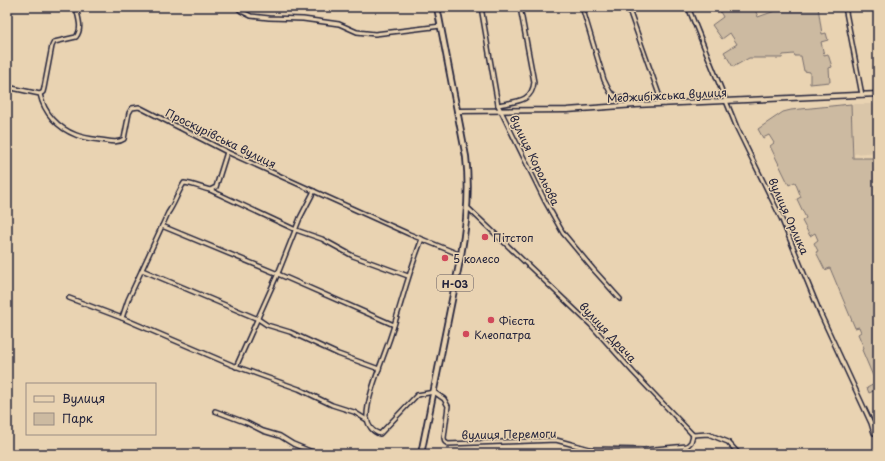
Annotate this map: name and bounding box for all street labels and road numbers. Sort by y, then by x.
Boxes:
street label: Меджибіжська вулиця [607,83,728,107]
street label: Проскурівська вулиця [163,104,279,172]
street label: вулиця Корольова [506,112,564,208]
street label: вулиця Орлика [764,175,814,257]
road number: Н-03 [437,275,473,291]
street label: вулиця Драча [575,298,641,366]
street label: вулиця Перемоги [461,425,557,443]

